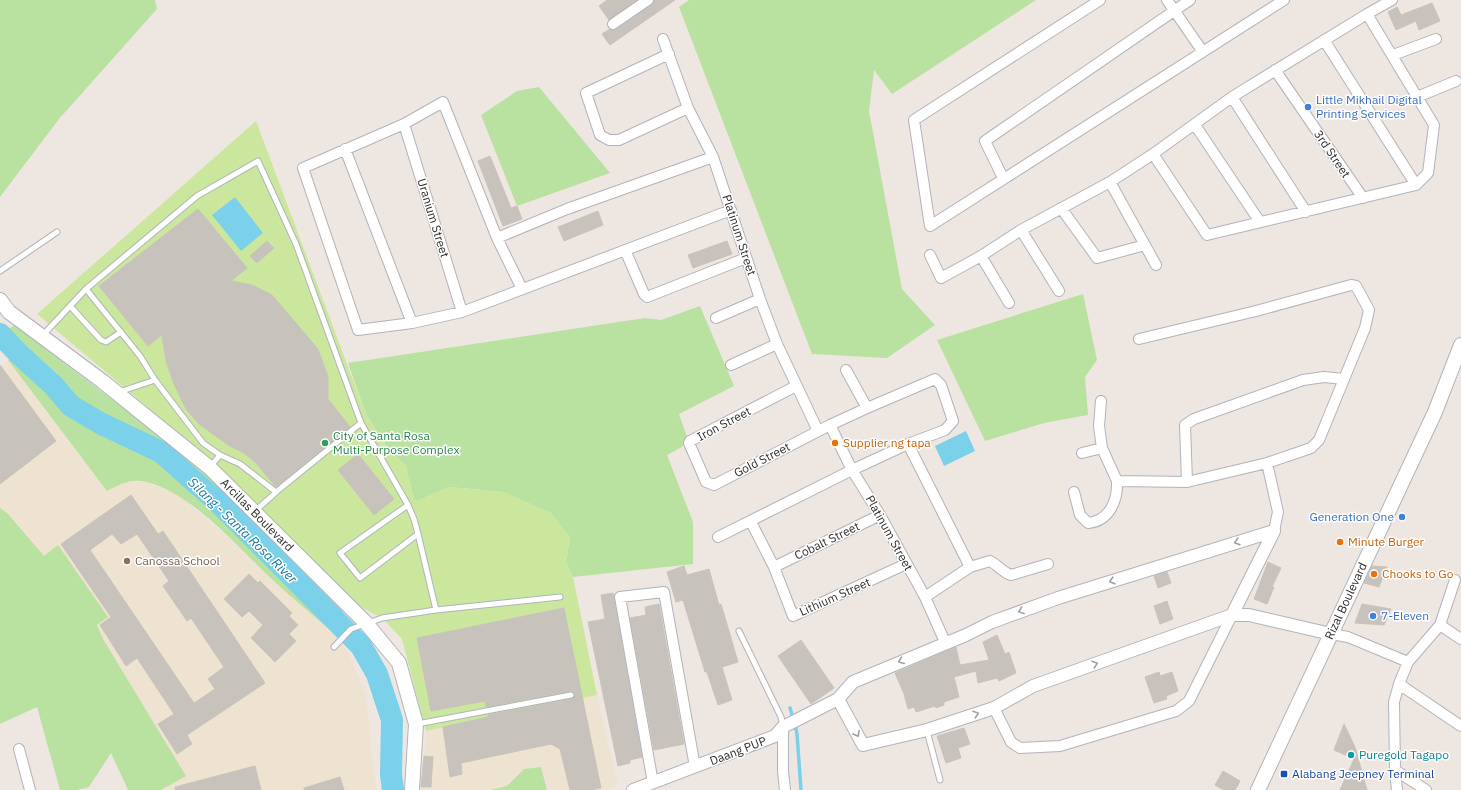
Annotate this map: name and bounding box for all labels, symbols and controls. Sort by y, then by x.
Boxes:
place label: Little Mikhail Digital Printing Services [1316,92,1422,121]
marker: Little Mikhail Digital Printing Services [1303,102,1313,112]
street label: 3rd Street [1311,127,1354,180]
street label: Uranium Street [414,177,453,259]
street label: Platinum Street [719,193,760,277]
street label: Iron Street [694,403,753,444]
place label: City of Santa Rosa Multi-Purpose Complex [333,428,460,457]
place label: Supplier ng tapa [843,435,931,450]
marker: City of Santa Rosa Multi-Purpose Complex [320,438,330,448]
marker: Supplier ng tapa [830,438,840,448]
street label: Gold Street [731,439,792,480]
water label: Silang - Santa Rosa River [185,474,302,588]
street label: Arcillas Boulevard [218,475,297,554]
street label: Platinum Street [863,492,916,573]
place label: Generation One [1309,509,1394,524]
marker: Generation One [1397,512,1407,522]
street label: Cobalt Street [792,518,862,563]
place label: Minute Burger [1348,534,1425,549]
one-way arrow [1233,537,1240,546]
marker: Minute Burger [1335,537,1345,547]
place label: Canossa School [135,553,220,568]
marker: Canossa School [122,556,132,566]
street label: Rizal Boulevard [1321,560,1370,642]
place label: Chooks to Go [1382,566,1454,581]
marker: Chooks to Go [1369,569,1379,579]
street label: Lithium Street [797,574,873,619]
one-way arrow [1109,576,1116,585]
one-way arrow [1018,607,1025,615]
place label: 7-Eleven [1381,608,1429,623]
marker: 7-Eleven [1368,611,1378,621]
one-way arrow [898,657,905,665]
one-way arrow [1091,660,1098,669]
one-way arrow [972,710,979,719]
one-way arrow [852,729,859,737]
street label: Daang PUP [707,733,768,768]
place label: Puregold Tagapo [1359,747,1449,762]
marker: Puregold Tagapo [1346,750,1356,760]
place label: Alabang Jeepney Terminal [1292,766,1434,781]
marker: Alabang Jeepney Terminal [1279,769,1289,779]

